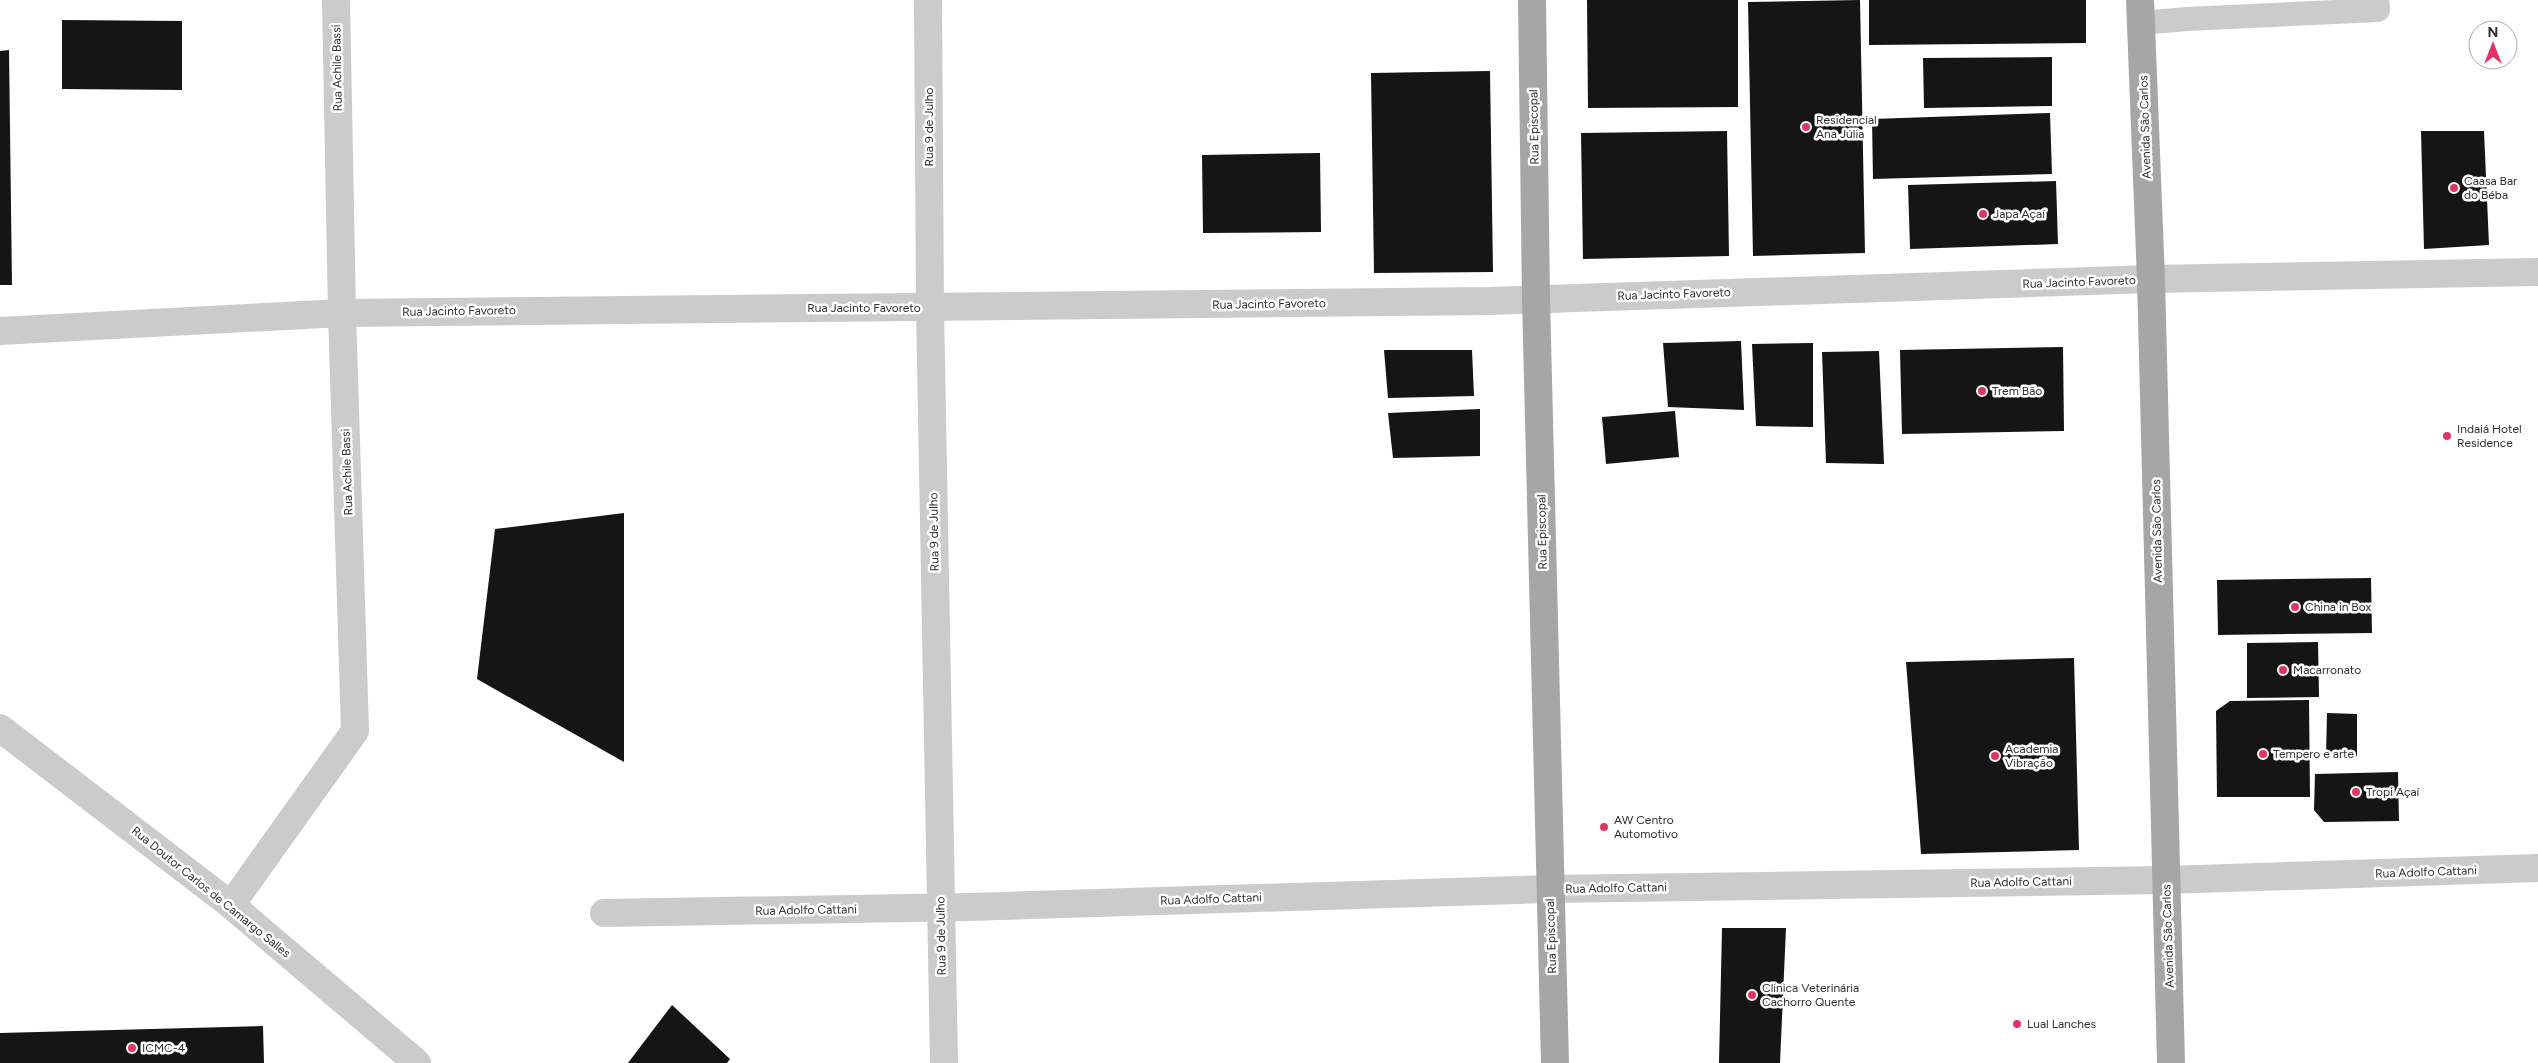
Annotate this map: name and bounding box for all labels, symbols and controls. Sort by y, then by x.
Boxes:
north arrow [2468,20,2518,70]
street label: Rua Achile Bassi [329,24,345,112]
text: N [2488,24,2498,41]
street label: Avenida São Carlos [2136,75,2154,179]
street label: Rua 9 de Julho [922,88,936,166]
street label: Rua Episcopal [1526,89,1542,165]
place label: Residencial Ana Júlia [1816,113,1877,141]
marker: Residencial Ana Júlia [1800,121,1812,133]
place label: Caasa Bar do Béba [2464,174,2517,202]
marker: Caasa Bar do Béba [2448,182,2460,194]
place label: Japa Açaí [1993,207,2046,221]
marker: Japa Açaí [1977,208,1989,220]
street label: Rua Jacinto Favoreto [2022,273,2136,291]
street label: Rua Jacinto Favoreto [1617,285,1731,303]
street label: Rua Jacinto Favoreto [1212,296,1326,312]
street label: Rua Jacinto Favoreto [807,301,921,315]
street label: Rua Jacinto Favoreto [402,303,516,319]
place label: Trem Bão [1992,384,2042,398]
marker: Trem Bão [1976,385,1988,397]
place label: Indaiá Hotel Residence [2457,422,2522,450]
street label: Rua Achile Bassi [338,428,356,516]
marker: Indaiá Hotel Residence [2441,430,2453,442]
street label: Avenida São Carlos [2149,479,2165,583]
street label: Rua 9 de Julho [926,492,942,572]
street label: Rua Episcopal [1534,494,1550,570]
place label: China in Box [2305,600,2372,614]
marker: China in Box [2289,601,2301,613]
place label: Macarronato [2293,663,2361,677]
marker: Macarronato [2277,664,2289,676]
place label: Academia Vibração [2005,742,2058,770]
place label: Tempero e arte [2273,747,2354,761]
marker: Tempero e arte [2257,748,2269,760]
marker: Academia Vibração [1989,750,2001,762]
place label: Tropi Açaí [2366,785,2421,799]
marker: Tropi Açaí [2350,786,2362,798]
place label: AW Centro Automotivo [1614,813,1678,841]
marker: AW Centro Automotivo [1598,821,1610,833]
street label: Rua Doutor Carlos de Camargo Salles [129,824,294,961]
street label: Rua Adolfo Cattani [2375,863,2477,881]
street label: Rua Adolfo Cattani [1970,874,2072,890]
street label: Rua Adolfo Cattani [1565,880,1667,896]
street label: Avenida São Carlos [2159,884,2177,988]
street label: Rua Adolfo Cattani [1160,890,1262,908]
street label: Rua 9 de Julho [933,896,949,976]
street label: Rua Episcopal [1543,898,1559,974]
street label: Rua Adolfo Cattani [755,902,857,918]
place label: Clinica Veterinária Cachorro Quente [1762,981,1859,1009]
marker: Clinica Veterinária Cachorro Quente [1746,989,1758,1001]
place label: Lual Lanches [2027,1017,2096,1031]
marker: Lual Lanches [2011,1018,2023,1030]
place label: ICMC-4 [142,1041,186,1055]
marker: ICMC-4 [126,1042,138,1054]

